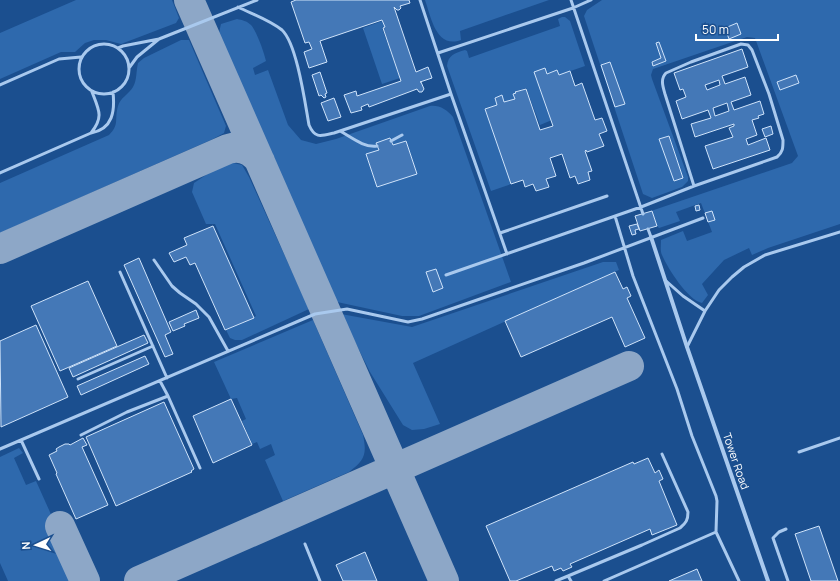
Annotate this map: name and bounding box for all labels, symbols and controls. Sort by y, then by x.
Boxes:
scale bar [696,16,778,42]
text: 50 m [702,21,729,38]
street label: Tower Road [720,431,753,491]
north arrow [16,525,56,565]
text: N [18,541,33,550]

